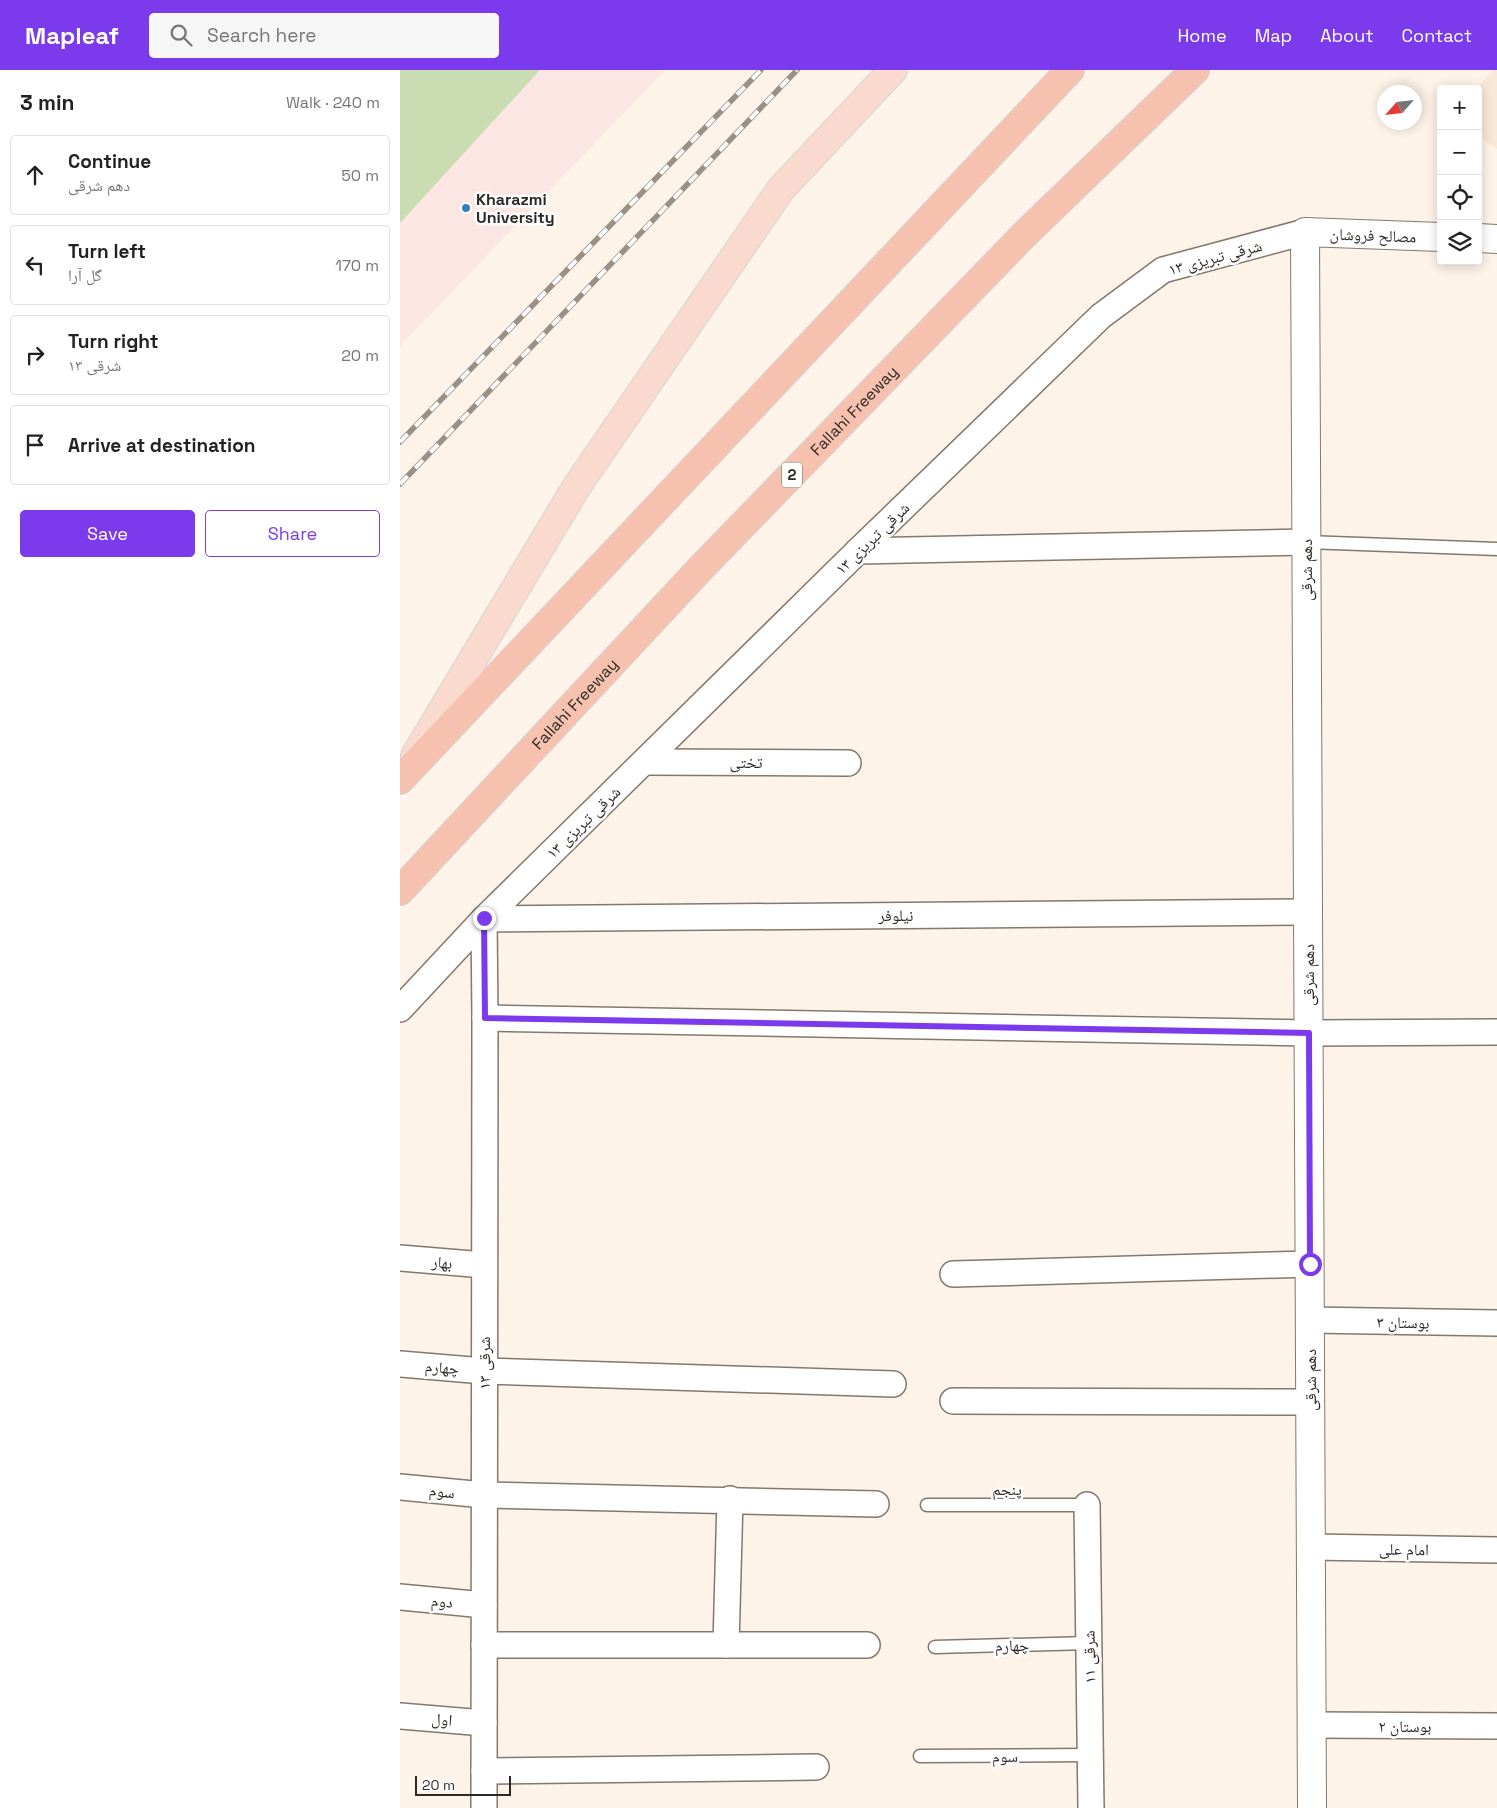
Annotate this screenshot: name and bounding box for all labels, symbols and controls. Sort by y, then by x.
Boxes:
search box [149,13,499,58]
text: Mapleaf [25,20,119,51]
icon: search [167,21,195,49]
text: Search here [207,23,317,48]
text: Home [1178,24,1227,47]
text: Map [1255,24,1292,47]
text: About [1320,24,1374,47]
text: Contact [1402,24,1472,47]
north arrow [1377,85,1422,130]
map controls [1437,85,1482,265]
button: + [1437,85,1482,130]
text: 3 min [20,89,75,116]
text: Walk · 240 m [286,92,380,113]
button: − [1437,130,1482,175]
text: Continue [68,149,151,174]
icon: ahead [21,161,49,189]
text: 50 m [341,165,379,186]
text: دهم شرقی [68,175,130,196]
button: locate [1437,175,1482,220]
place label: Kharazmi University [476,189,555,228]
marker: Kharazmi University [460,202,472,214]
button: layers [1437,220,1482,265]
street label: مصالح فروشان [1329,223,1417,248]
street label: ۱۳ شرقی تبریزی [1166,235,1264,280]
text: Turn left [68,239,146,264]
icon: left [21,251,49,279]
text: 170 m [335,255,379,276]
text: گل آرا [68,265,102,286]
text: Turn right [68,329,158,354]
icon: right [21,341,49,369]
text: 20 m [341,345,379,366]
text: ۱۳ شرقی [68,355,121,376]
street label: Fallahi Freeway [806,361,903,460]
icon: arrive [21,431,49,459]
text: Arrive at destination [68,433,256,458]
road number: 2 [782,462,802,488]
street label: ۱۳ شرقی تبریزی [831,498,914,579]
button: Save [20,510,195,557]
button: Share [205,510,380,557]
street label: دهم شرقی [1296,539,1317,601]
street label: Fallahi Freeway [527,654,623,754]
street label: تختی [730,752,763,773]
street label: ۱۳ شرقی تبریزی [542,782,625,863]
street label: نیلوفر [878,905,913,926]
route end [473,907,496,930]
street label: دهم شرقی [1298,944,1319,1006]
street label: بهار [430,1251,453,1274]
route start [1299,1253,1322,1276]
street label: بوستان ۳ [1376,1312,1430,1333]
street label: ۱۳ شرقی [474,1336,495,1390]
street label: دهم شرقی [1300,1349,1321,1411]
street label: چهارم [424,1356,460,1379]
street label: پنجم [992,1479,1022,1500]
street label: سوم [428,1480,456,1503]
street label: امام علی [1379,1539,1429,1560]
street label: دوم [430,1590,454,1613]
street label: ۱۱ شرقی [1079,1630,1100,1684]
street label: چهارم [995,1635,1029,1656]
street label: اول [431,1708,453,1731]
street label: بوستان ۲ [1379,1716,1431,1737]
street label: سوم [992,1746,1018,1767]
scale bar [415,1773,511,1796]
text: 20 m [422,1776,455,1794]

